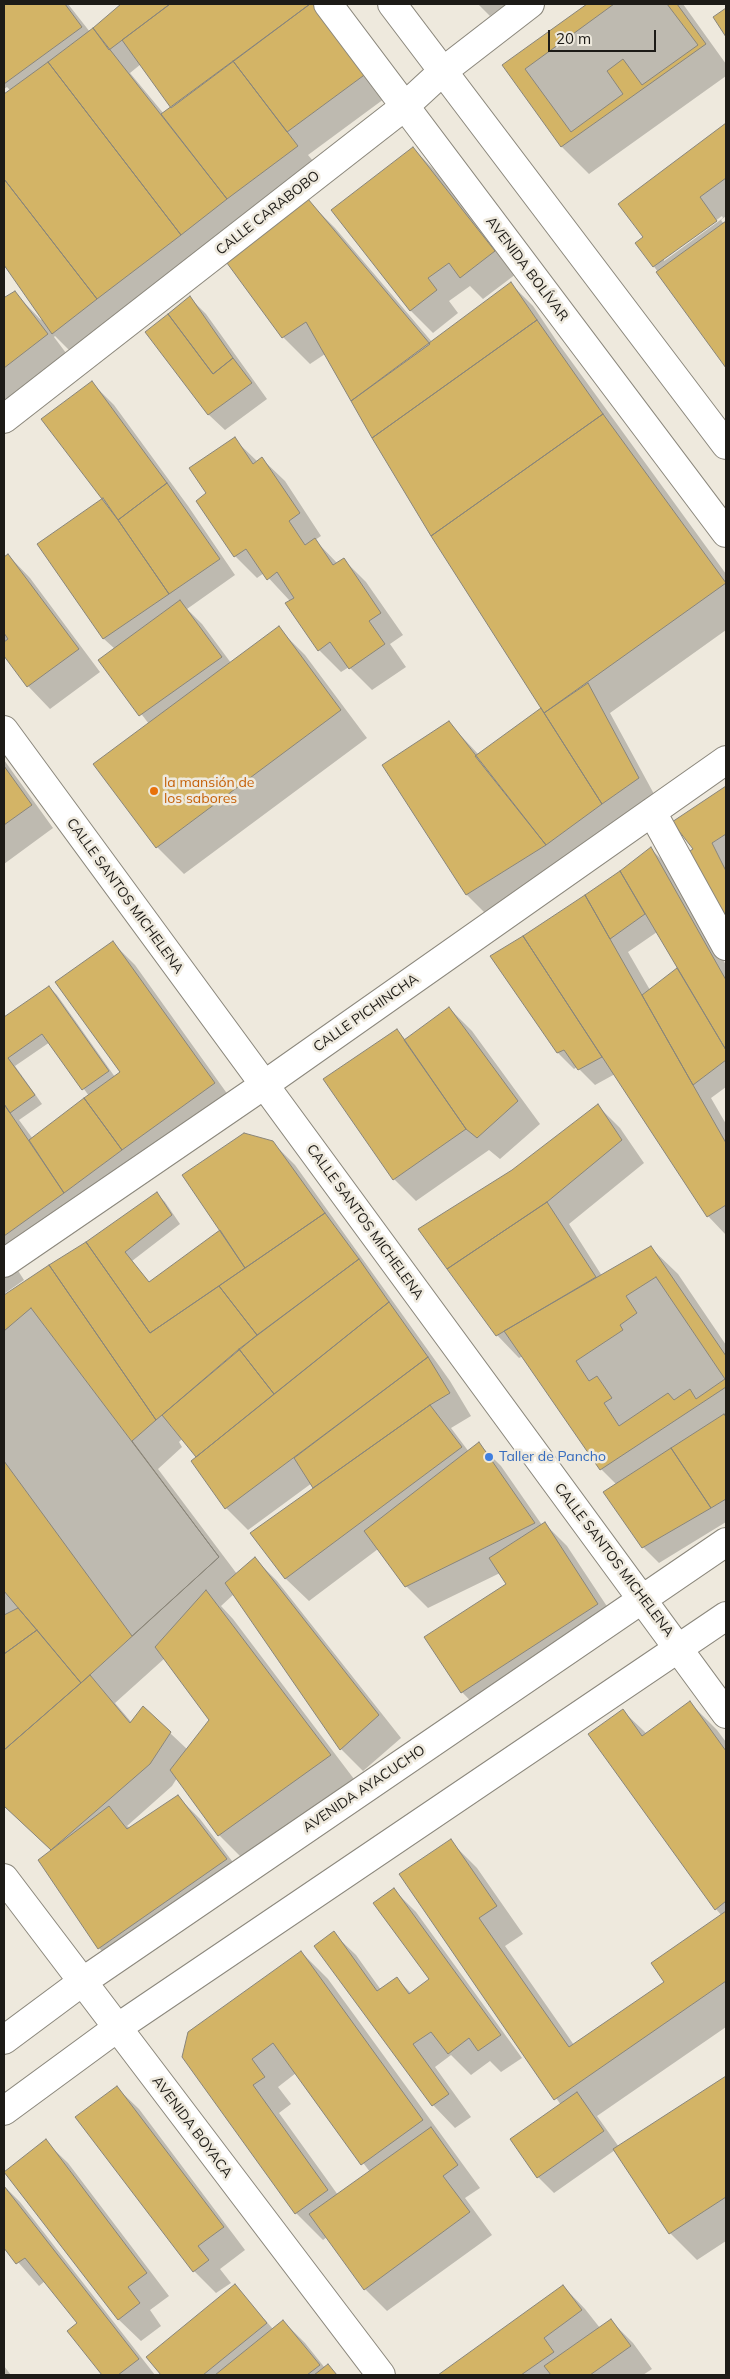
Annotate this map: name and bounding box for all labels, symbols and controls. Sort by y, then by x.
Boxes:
scale bar [550,20,658,52]
text: 20 m [556,29,591,48]
street label: CALLE CARABOBO [213,167,323,259]
street label: AVENIDA BOLÍVAR [482,213,572,325]
place label: la mansión de los sabores [164,775,254,808]
marker: la mansión de los sabores [148,785,160,797]
street label: CALLE SANTOS MICHELENA [63,815,187,977]
street label: CALLE PICHINCHA [310,970,422,1056]
street label: CALLE SANTOS MICHELENA [303,1141,427,1303]
place label: Taller de Pancho [499,1449,606,1465]
marker: Taller de Pancho [483,1451,495,1463]
street label: CALLE SANTOS MICHELENA [551,1480,677,1640]
street label: AVENIDA AYACUCHO [300,1742,428,1836]
street label: AVENIDA BOYACA [148,2073,236,2181]

